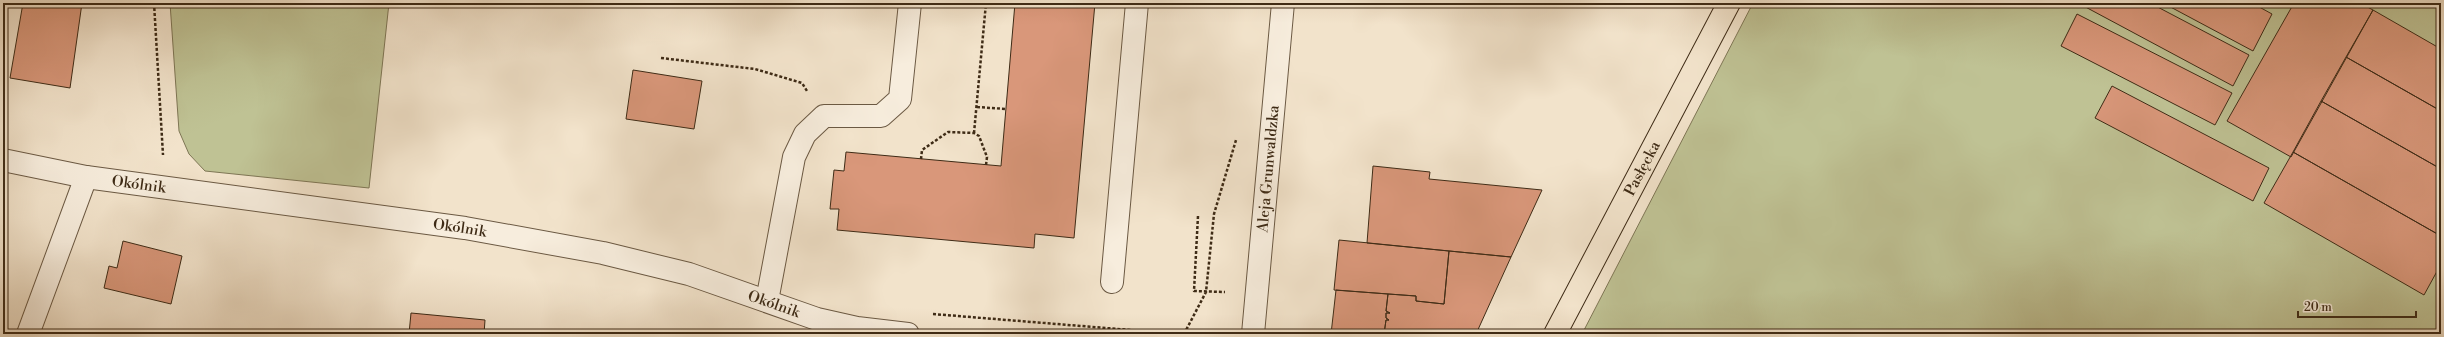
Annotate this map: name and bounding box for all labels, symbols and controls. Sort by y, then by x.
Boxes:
street label: Aleja Grunwaldzka [1253,104,1284,234]
street label: Pasłęcka [1620,138,1665,199]
street label: Okólnik [111,172,168,198]
street label: Okólnik [432,215,489,242]
street label: Okólnik [745,286,804,323]
scale bar [2298,293,2416,319]
text: 20 m [2304,300,2332,315]

